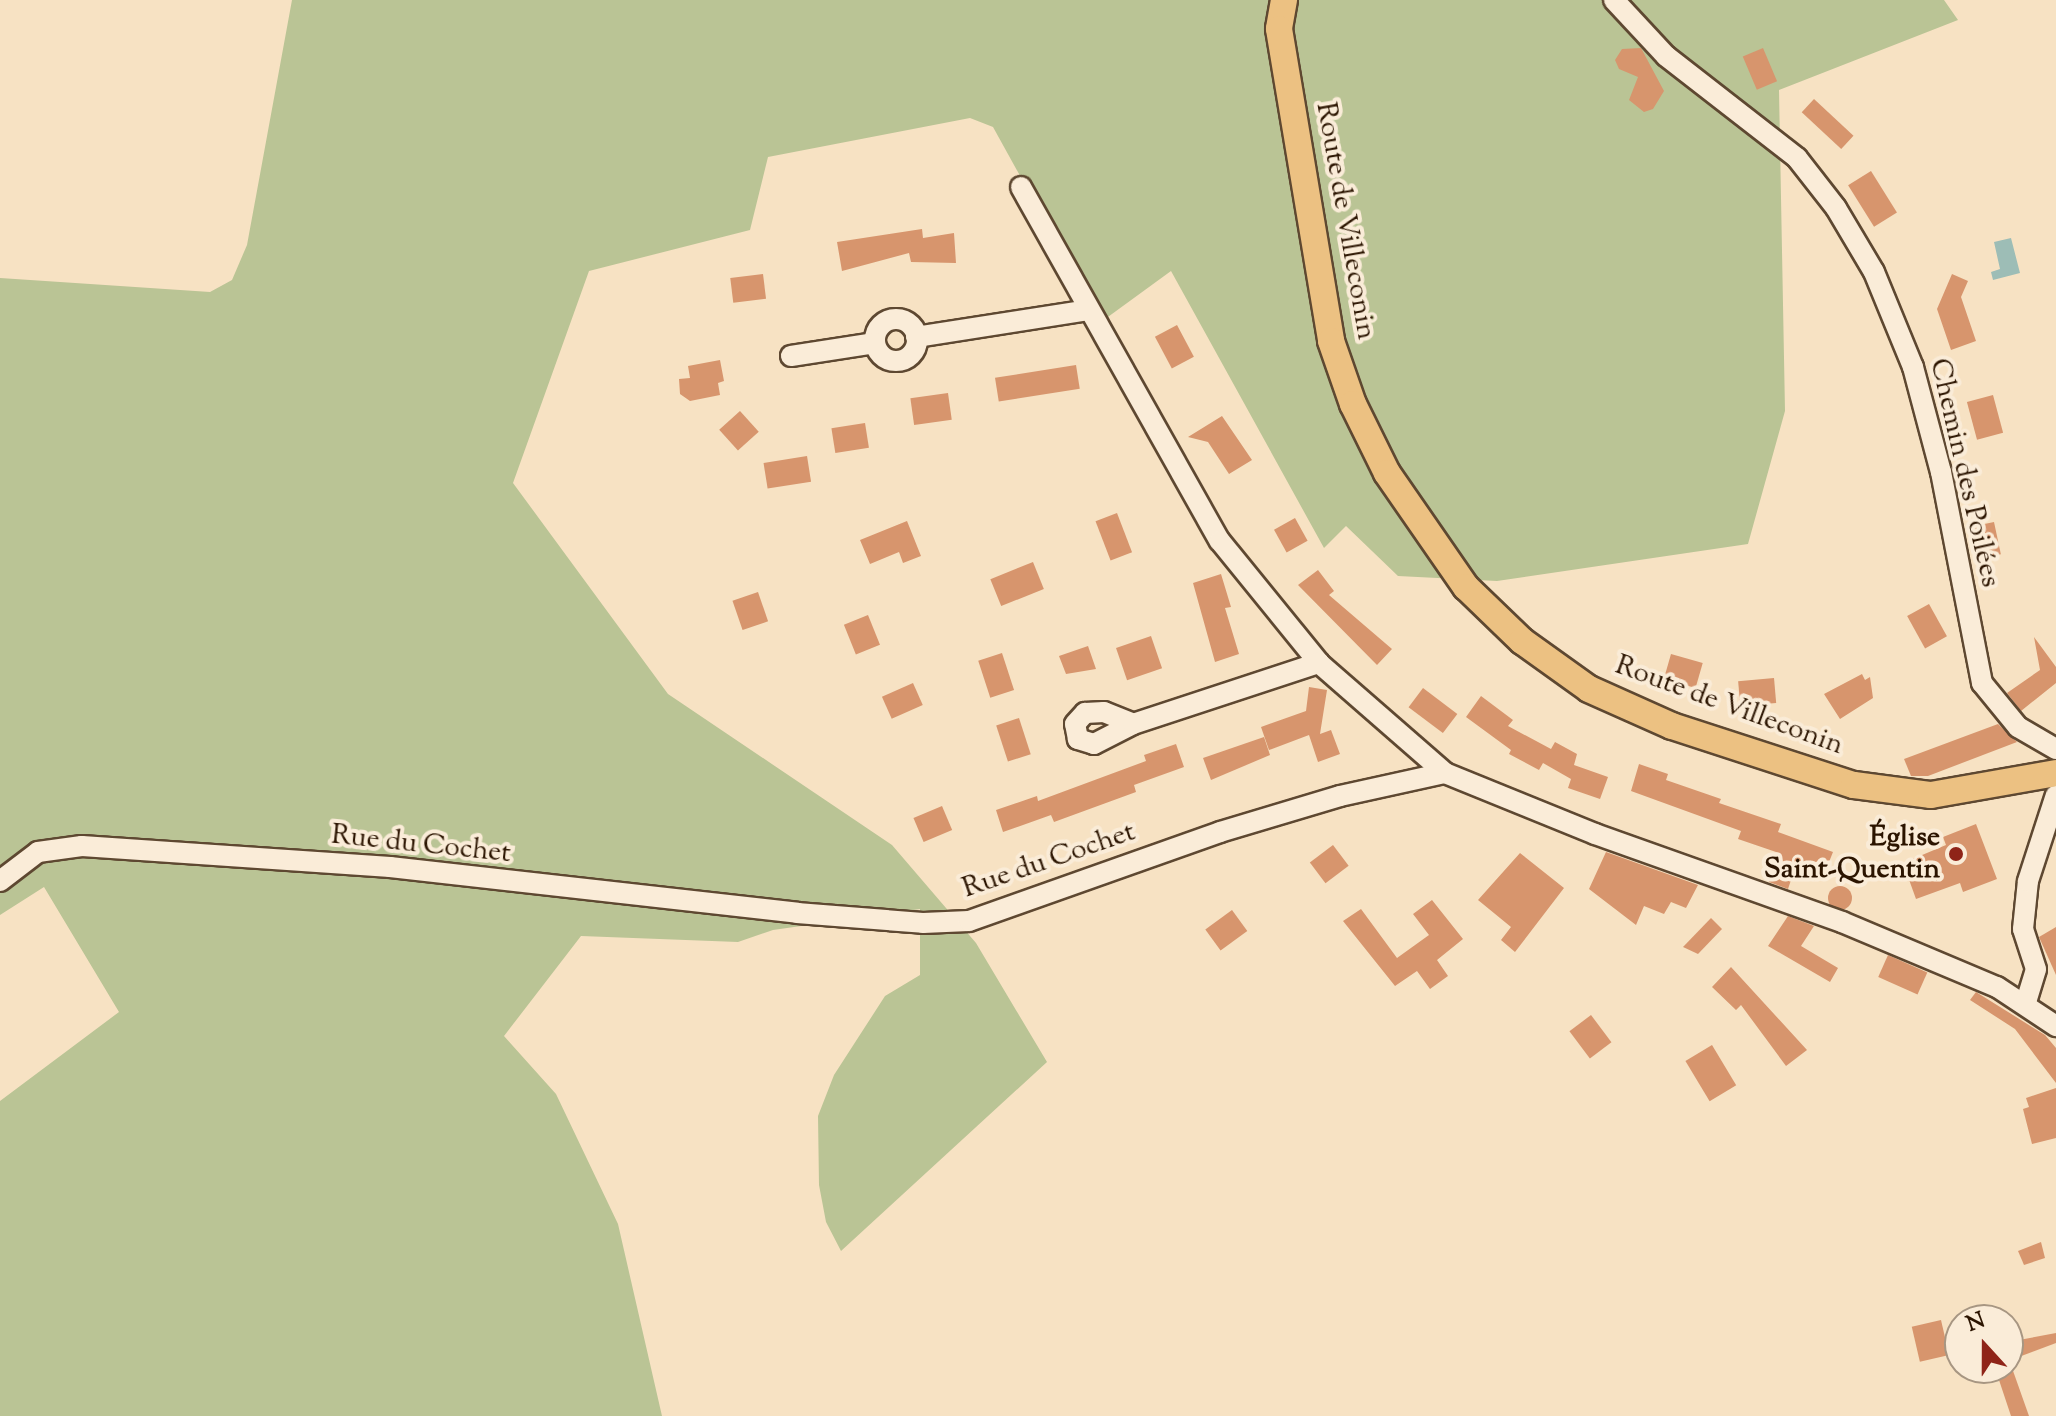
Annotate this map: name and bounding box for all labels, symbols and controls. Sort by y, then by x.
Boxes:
street label: Route de Villeconin [1308,100,1382,342]
street label: Chemin des Poilées [1921,355,2007,591]
street label: Route de Villeconin [1610,649,1848,763]
street label: Rue du Cochet [958,816,1140,906]
street label: Rue du Cochet [330,819,512,871]
place label: Église Saint-Quentin [1764,821,1940,887]
marker: Église Saint-Quentin [1947,845,1965,863]
north arrow [1944,1304,2024,1384]
text: N [1962,1305,1990,1342]

